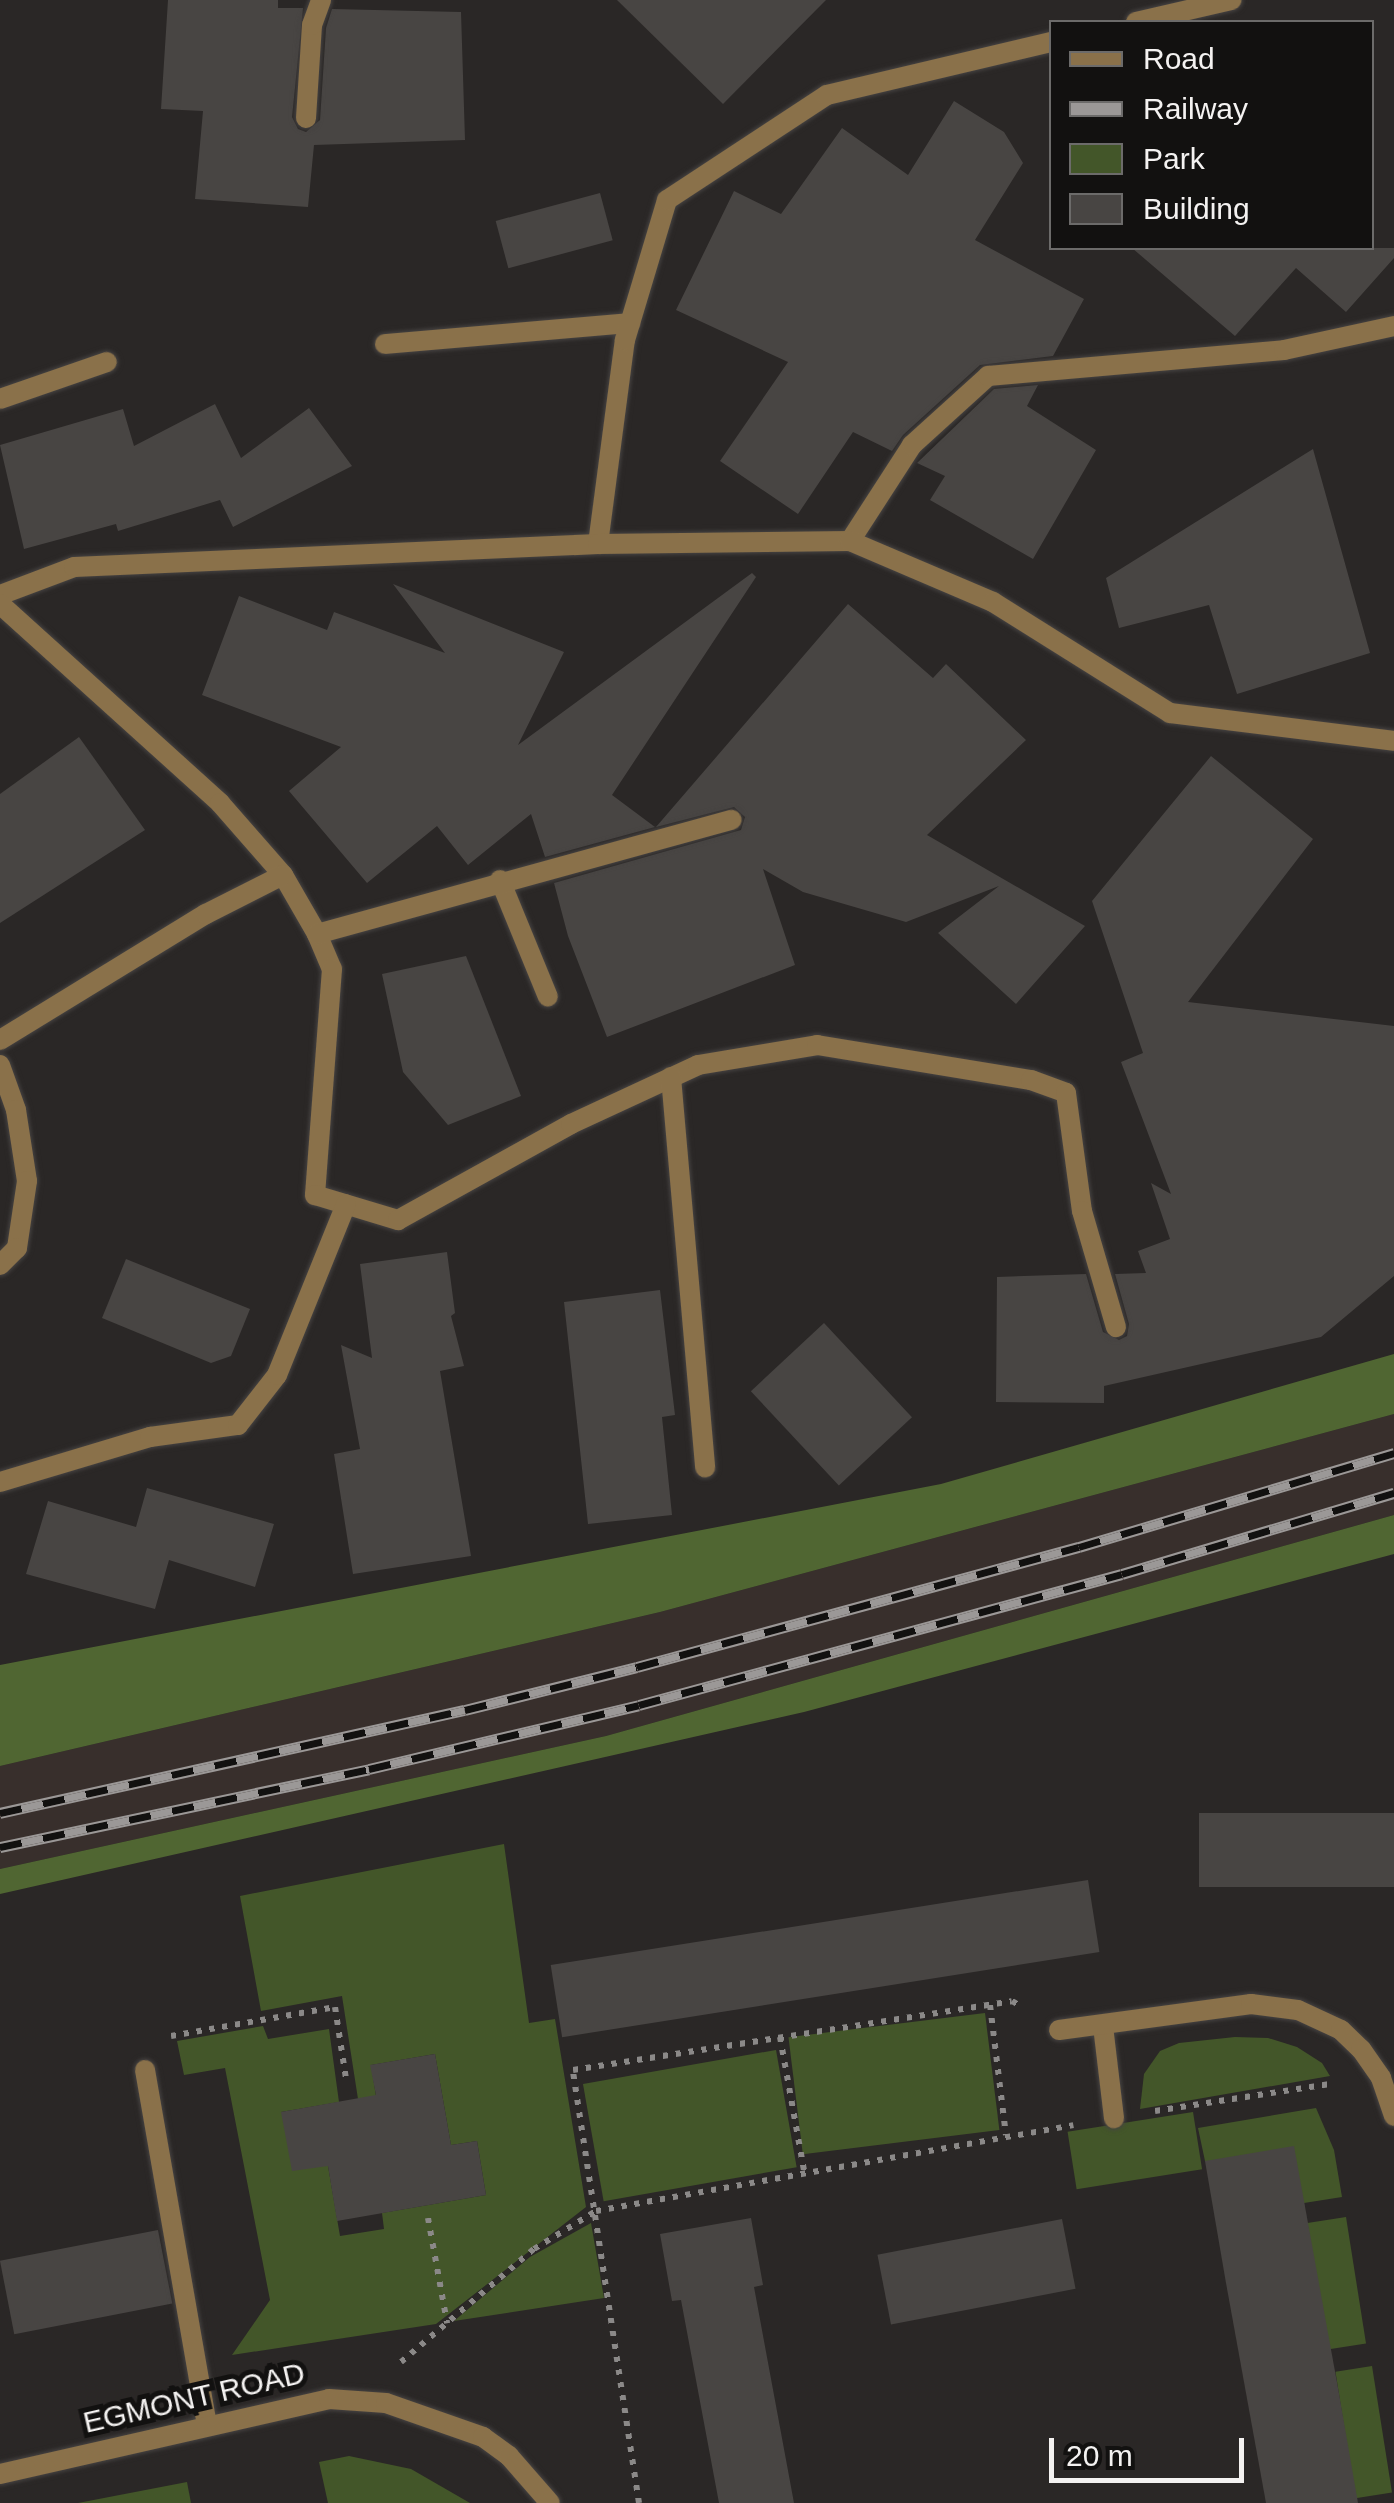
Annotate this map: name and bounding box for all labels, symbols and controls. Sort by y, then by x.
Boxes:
legend [1049,20,1374,250]
text: Road [1143,42,1215,75]
text: Railway [1143,92,1248,125]
text: Park [1143,142,1205,175]
text: Building [1143,192,1250,225]
street label: EGMONT ROAD [80,2355,308,2441]
scale bar [1054,2418,1249,2480]
text: 20 m [1066,2439,1133,2472]

